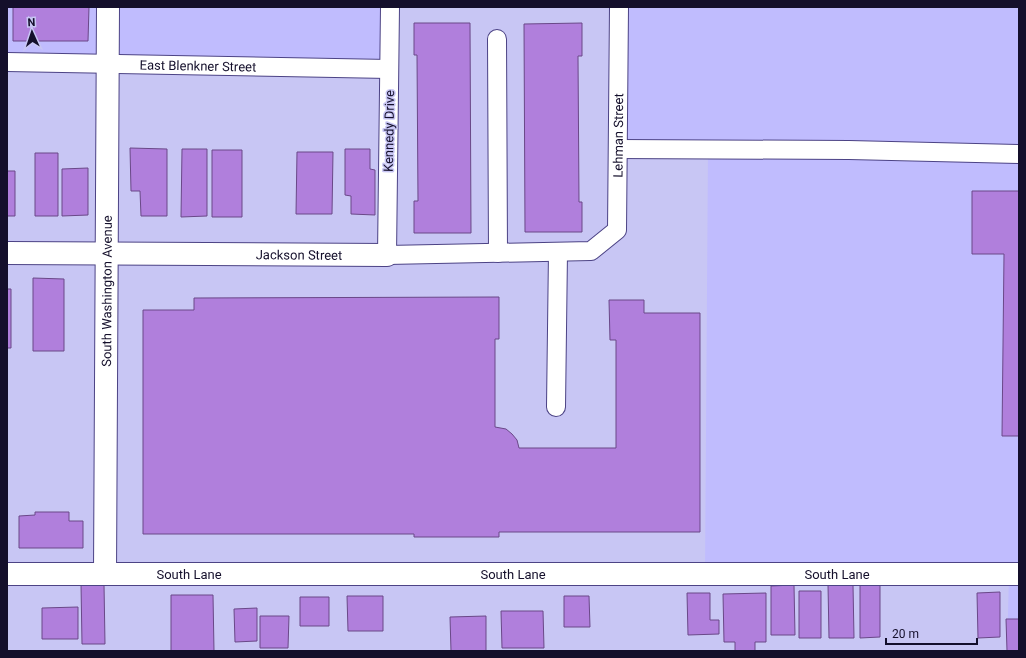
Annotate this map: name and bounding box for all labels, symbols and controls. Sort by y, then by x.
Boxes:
north arrow [12,12,52,52]
text: N [27,16,36,29]
street label: East Blenkner Street [139,57,256,74]
street label: Kennedy Drive [381,90,397,172]
street label: Lehman Street [610,93,626,178]
street label: South Washington Avenue [99,215,114,367]
street label: Jackson Street [256,247,342,262]
street label: South Lane [156,567,222,582]
street label: South Lane [480,567,546,582]
street label: South Lane [804,567,870,582]
scale bar [886,620,977,646]
text: 20 m [892,627,919,641]

